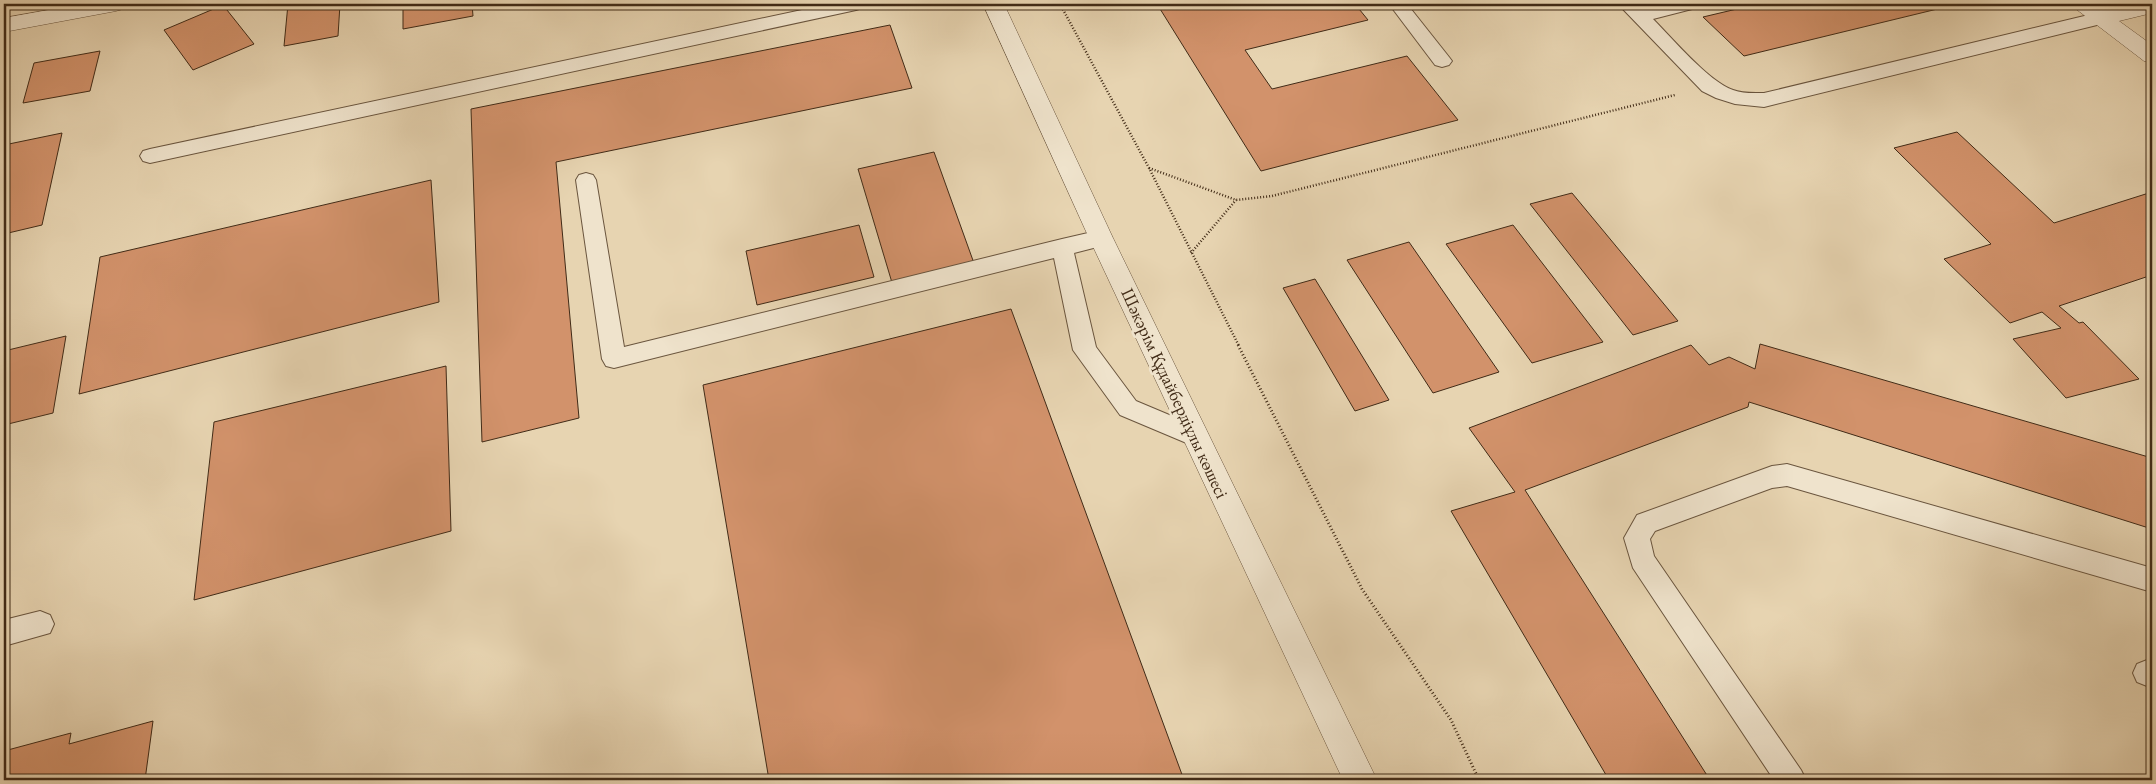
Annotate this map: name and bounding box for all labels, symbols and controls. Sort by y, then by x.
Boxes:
street label: Шәкәрім Құдайбердіұлы көшесі [1116,284,1234,502]

